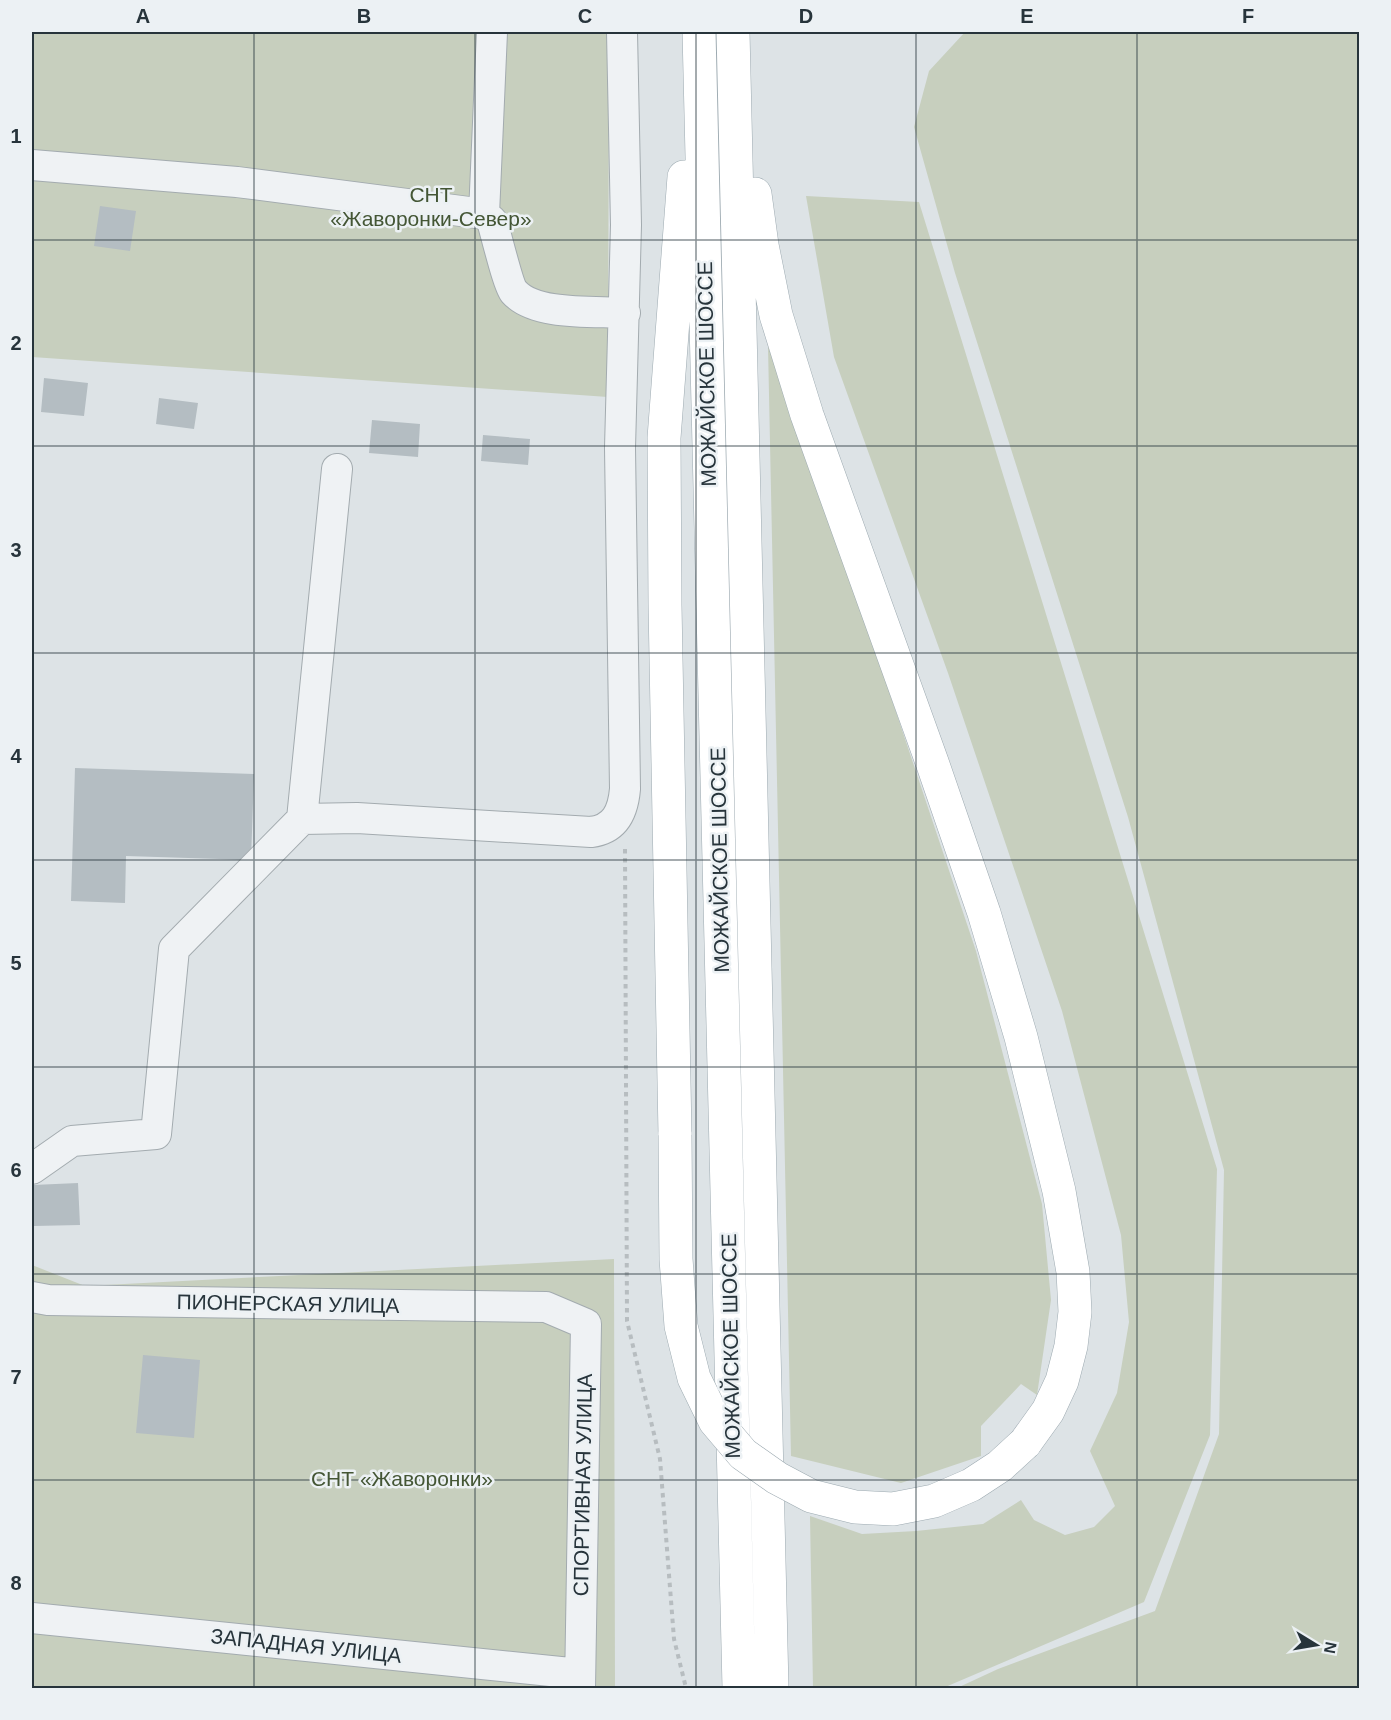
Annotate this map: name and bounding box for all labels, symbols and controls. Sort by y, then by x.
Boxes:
text: A [136,5,150,27]
text: B [357,5,371,27]
text: C [578,5,592,27]
text: D [799,5,813,27]
text: E [1020,5,1034,27]
text: F [1242,5,1254,27]
text: 1 [10,125,22,147]
park label: СНТ «Жаворонки-Север» [330,183,532,230]
street label: МОЖАЙСКОЕ ШОССЕ [693,261,720,487]
text: 2 [10,332,22,354]
text: 3 [10,539,22,561]
text: 4 [10,745,22,767]
street label: МОЖАЙСКОЕ ШОССЕ [706,747,733,973]
text: 5 [10,952,22,974]
text: 6 [10,1159,22,1181]
street label: МОЖАЙСКОЕ ШОССЕ [717,1233,744,1459]
street label: ПИОНЕРСКАЯ УЛИЦА [176,1290,400,1317]
text: 7 [10,1366,22,1388]
street label: СПОРТИВНАЯ УЛИЦА [569,1373,596,1597]
park label: СНТ «Жаворонки» [311,1467,493,1490]
text: 8 [10,1572,22,1594]
north arrow [1286,1615,1346,1675]
street label: ЗАПАДНАЯ УЛИЦА [210,1624,403,1667]
text: N [1321,1640,1340,1655]

